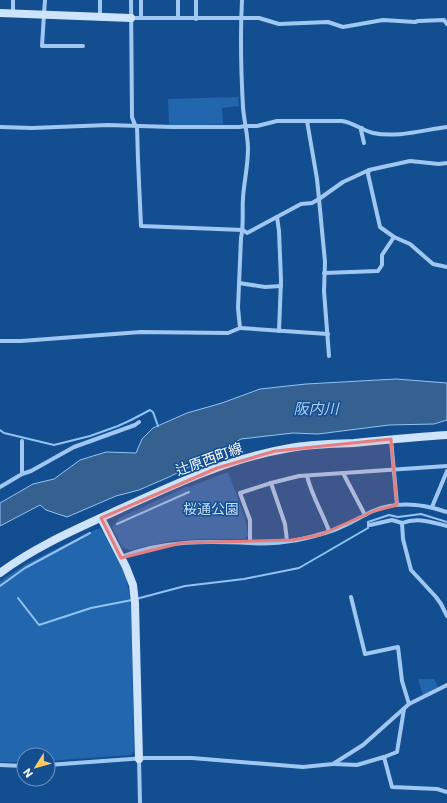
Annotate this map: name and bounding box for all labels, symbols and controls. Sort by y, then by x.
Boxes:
water label: 阪内川 [293,400,340,418]
street label: 辻原西町線 [173,440,245,478]
park label: 桜通公園 [183,501,239,517]
north arrow [16,747,56,787]
text: N [21,766,36,780]

